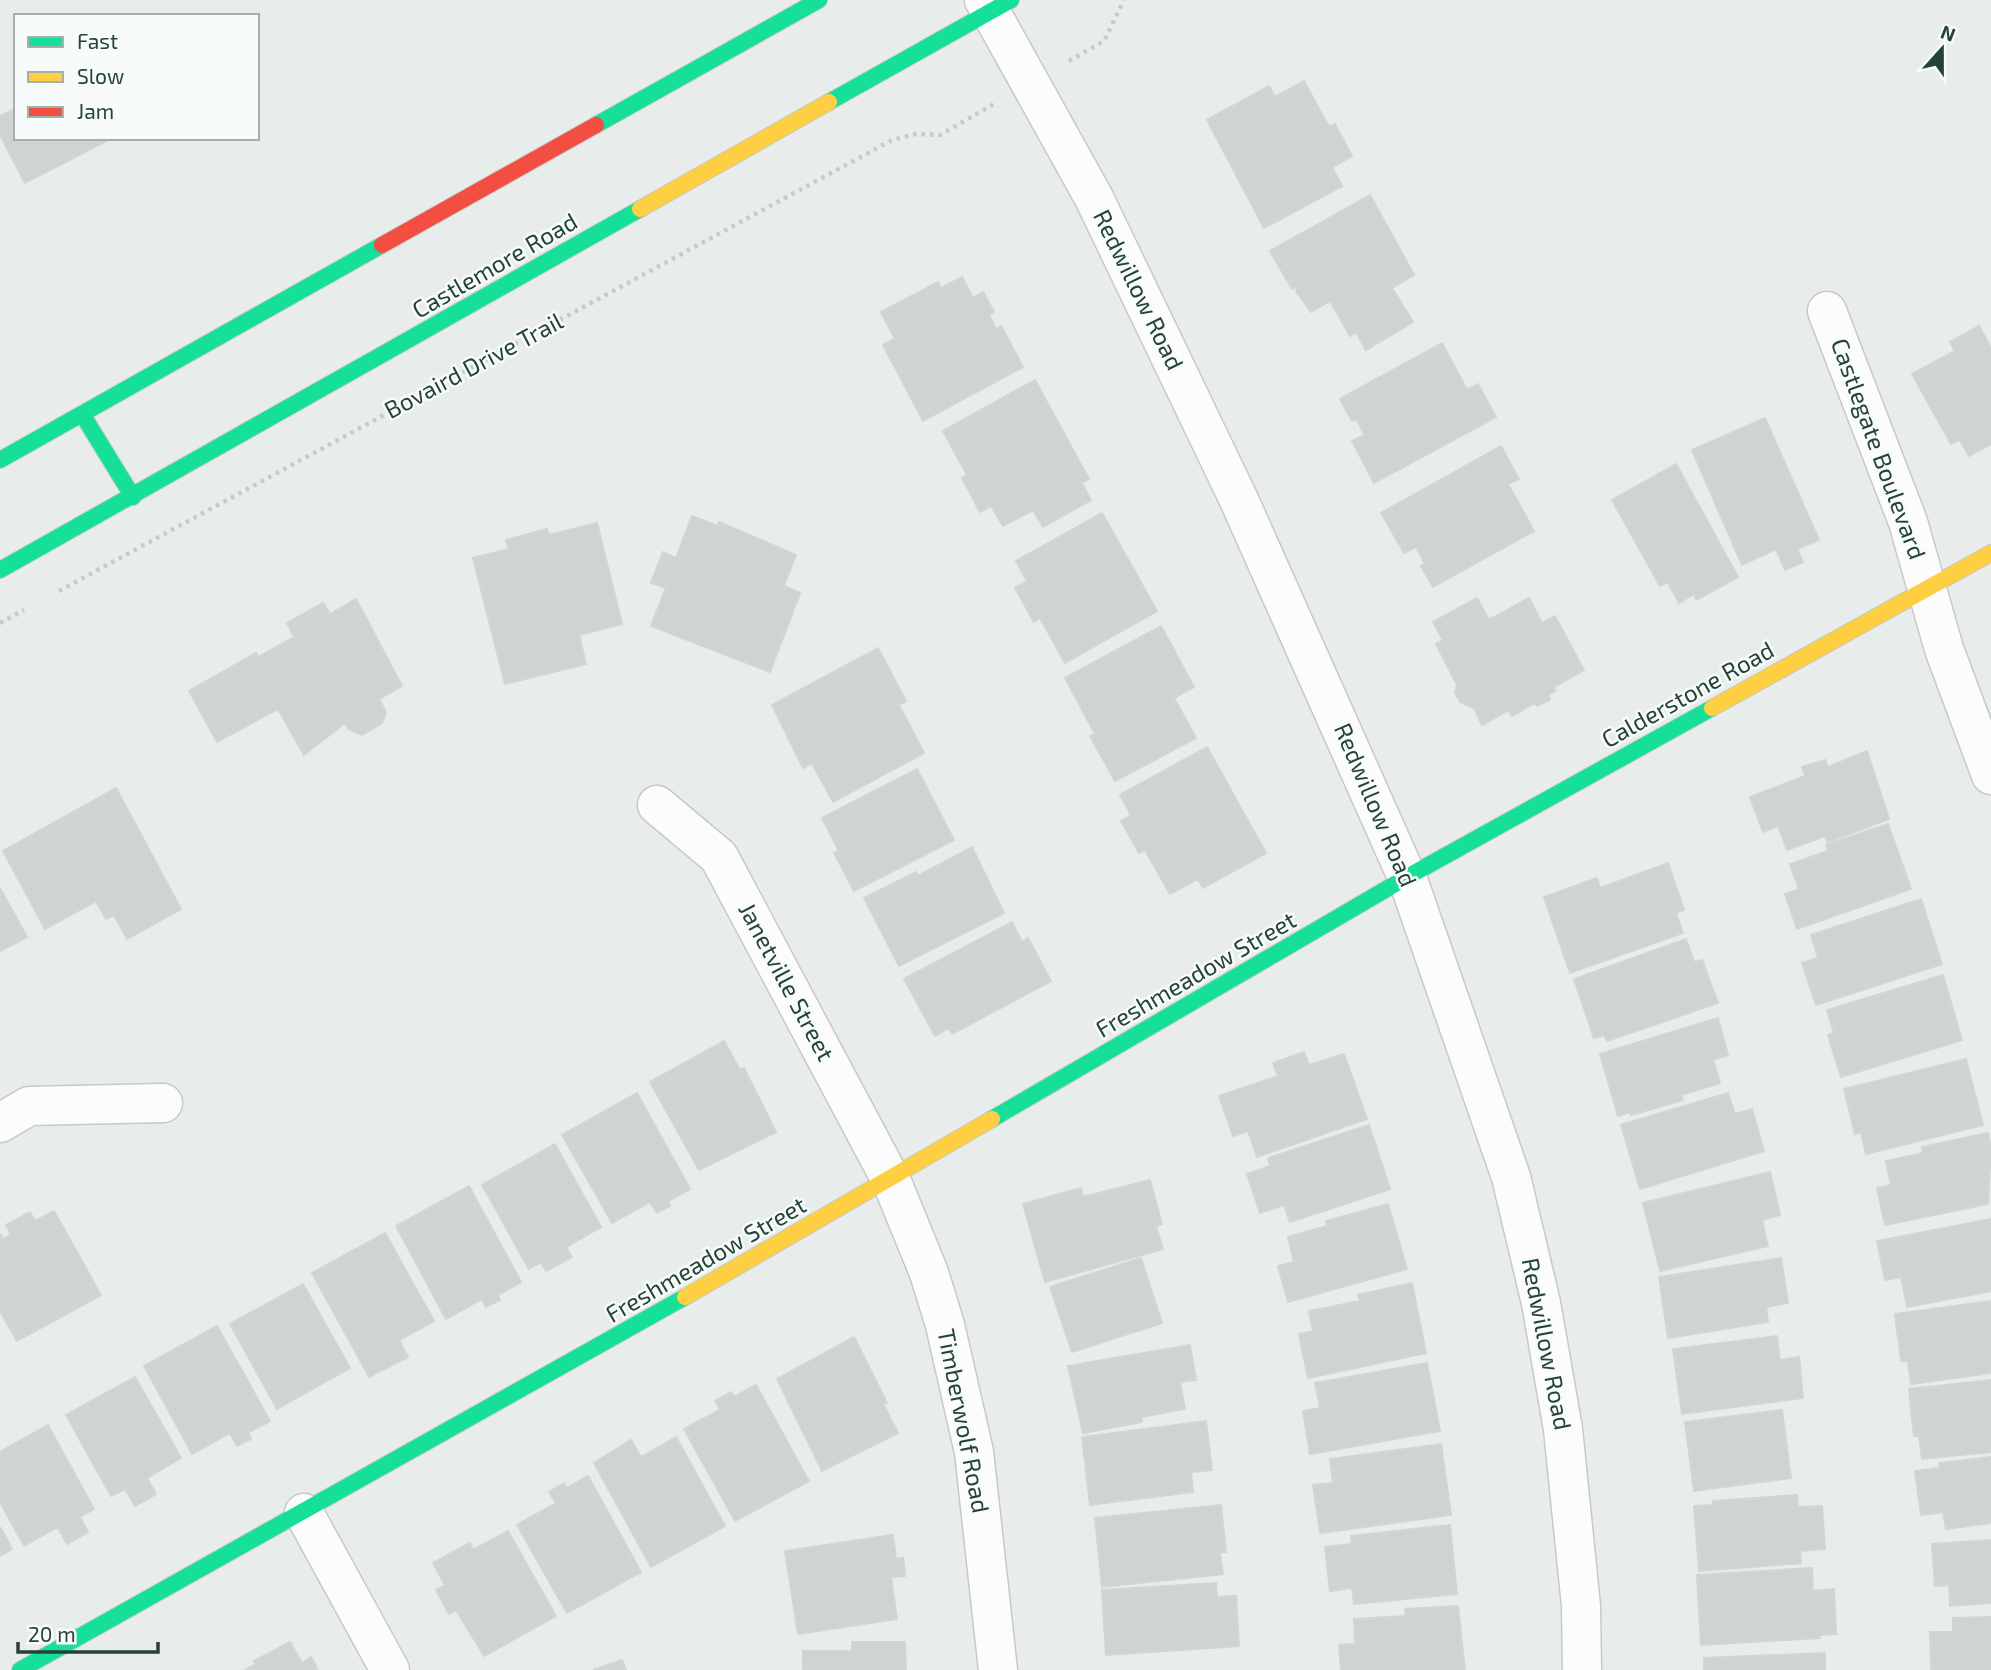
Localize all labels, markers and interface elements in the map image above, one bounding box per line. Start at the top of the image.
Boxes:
legend [14,14,259,140]
north arrow [1907,14,1977,84]
text: N [1938,19,1959,46]
text: Fast [77,28,118,53]
text: Slow [77,63,124,88]
text: Jam [77,98,114,123]
street label: Redwillow Road [1088,204,1191,374]
street label: Castlemore Road [407,206,582,324]
street label: Bovaird Drive Trail [379,305,567,424]
street label: Castlegate Boulevard [1826,334,1933,563]
street label: Calderstone Road [1596,634,1779,753]
street label: Redwillow Road [1329,718,1424,891]
street label: Janetville Street [733,897,841,1065]
street label: Freshmeadow Street [1090,904,1301,1043]
street label: Freshmeadow Street [600,1189,811,1328]
street label: Redwillow Road [1517,1255,1578,1432]
street label: Timberwolf Road [932,1326,997,1515]
scale bar [18,1610,158,1654]
text: 20 m [28,1621,76,1646]

